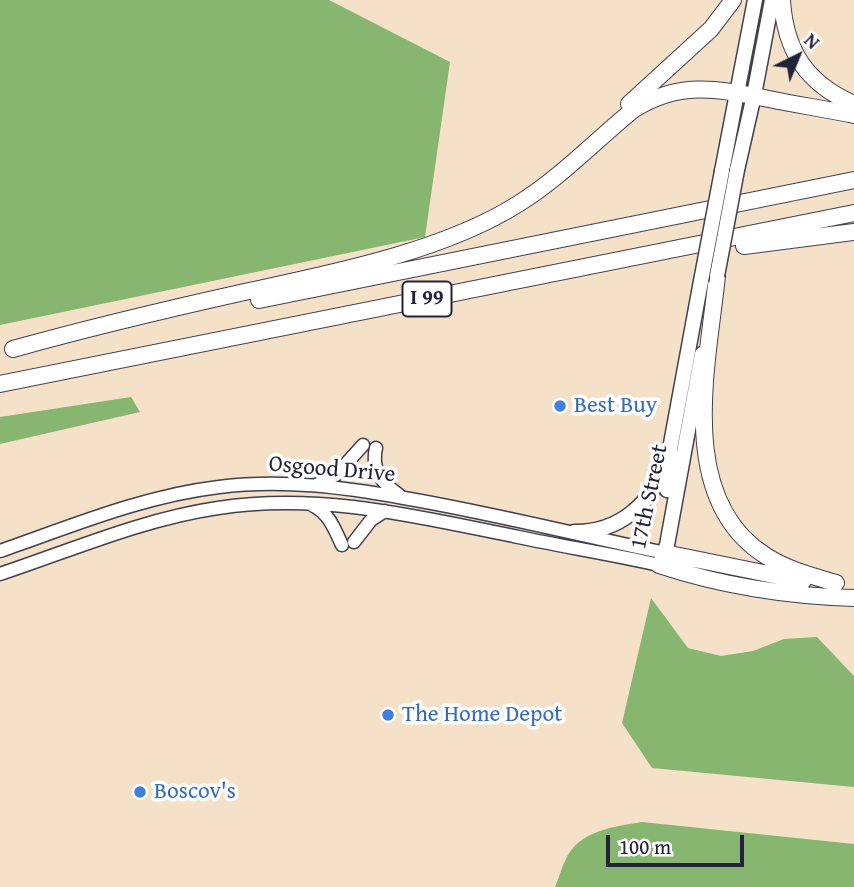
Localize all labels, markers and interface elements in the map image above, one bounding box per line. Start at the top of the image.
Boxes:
north arrow [763,21,833,91]
text: N [798,26,827,55]
road number: I 99 [402,282,452,316]
place label: Best Buy [574,392,657,420]
marker: Best Buy [552,398,568,414]
street label: 17th Street [625,442,675,552]
street label: Osgood Drive [268,451,396,489]
place label: The Home Depot [402,701,562,729]
marker: The Home Depot [380,707,396,723]
place label: Boscov's [154,778,236,806]
marker: Boscov's [132,784,148,800]
scale bar [609,820,747,864]
text: 100 m [619,831,671,862]

